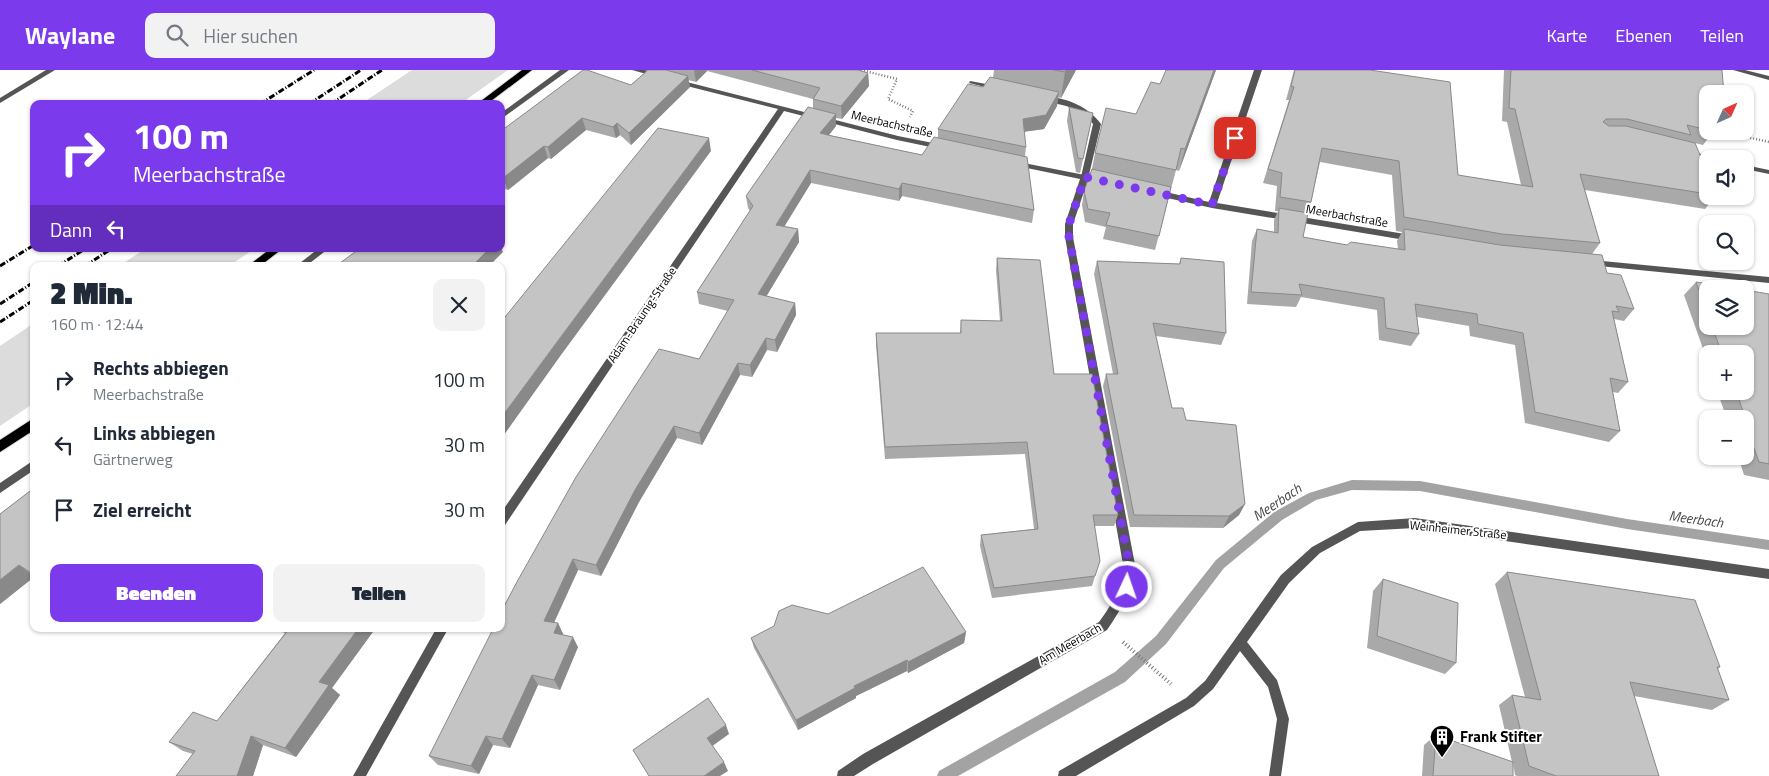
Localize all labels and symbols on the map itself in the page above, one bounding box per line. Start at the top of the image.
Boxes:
north arrow [1699,85,1754,140]
street label: Meerbachstraße [849,105,935,142]
pin [1214,117,1256,159]
street label: Meerbachstraße [1304,199,1390,232]
street label: Adam-Bräunig-Straße [602,263,681,367]
water label: Meerbach [1248,477,1306,526]
water label: Meerbach [1667,504,1726,533]
street label: Weinheimer Straße [1409,515,1507,544]
position arrow [1100,560,1152,612]
street label: Am Meerbach [1035,618,1105,669]
building icon: Frank Stifter [1429,724,1455,758]
place label: Frank Stifter [1460,725,1542,748]

